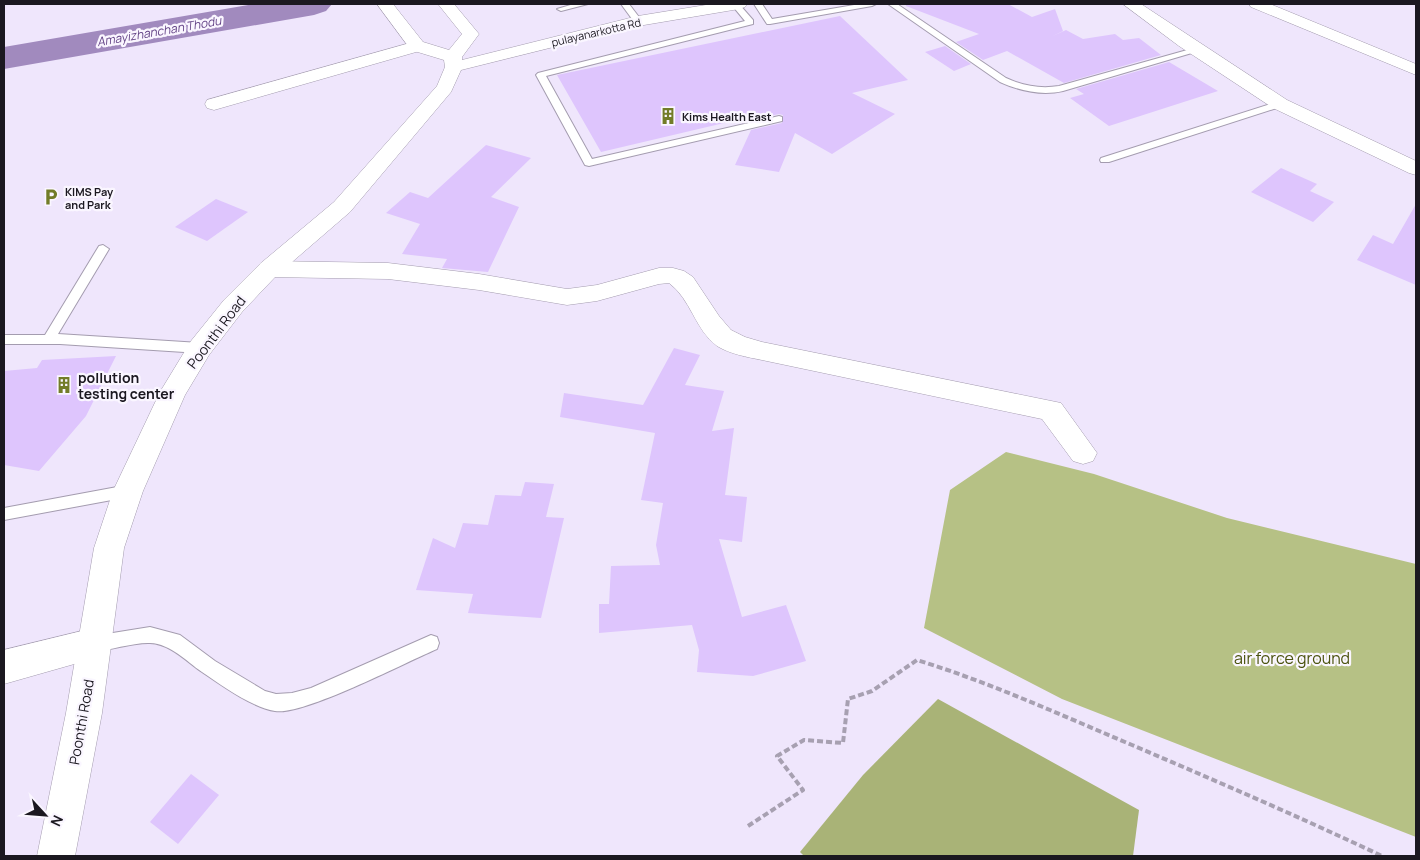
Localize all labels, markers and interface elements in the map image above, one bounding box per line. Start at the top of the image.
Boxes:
water label: Amayizhanchan Thodu [95,12,223,50]
street label: pulayanarkotta Rd [550,14,642,50]
building icon: Kims Health East [658,106,678,126]
place label: Kims Health East [682,109,772,124]
place label: KIMS Pay and Park [65,184,114,212]
parking icon: KIMS Pay and Park [41,187,61,207]
street label: Poonthi Road [182,292,250,372]
place label: pollution testing center [78,368,175,403]
building icon: pollution testing center [54,375,74,395]
park label: air force ground [1234,647,1350,669]
street label: Poonthi Road [64,678,98,766]
north arrow [20,790,70,840]
text: N [46,812,68,830]

